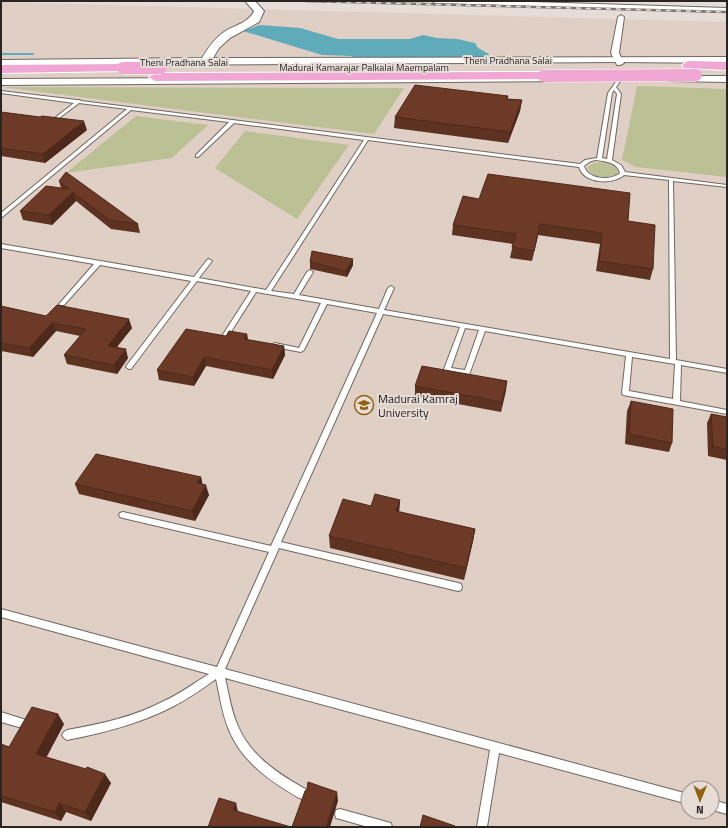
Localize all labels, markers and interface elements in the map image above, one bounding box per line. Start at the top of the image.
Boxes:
street label: Theni Pradhana Salai [464,53,552,68]
street label: Theni Pradhana Salai [140,55,228,70]
street label: Madurai Kamarajar Palkalai Maempalam [279,60,449,75]
place label: Madurai Kamraj University [378,389,458,422]
school or university icon: Madurai Kamraj University [353,394,375,416]
north arrow [680,780,720,820]
text: N [696,802,704,818]

